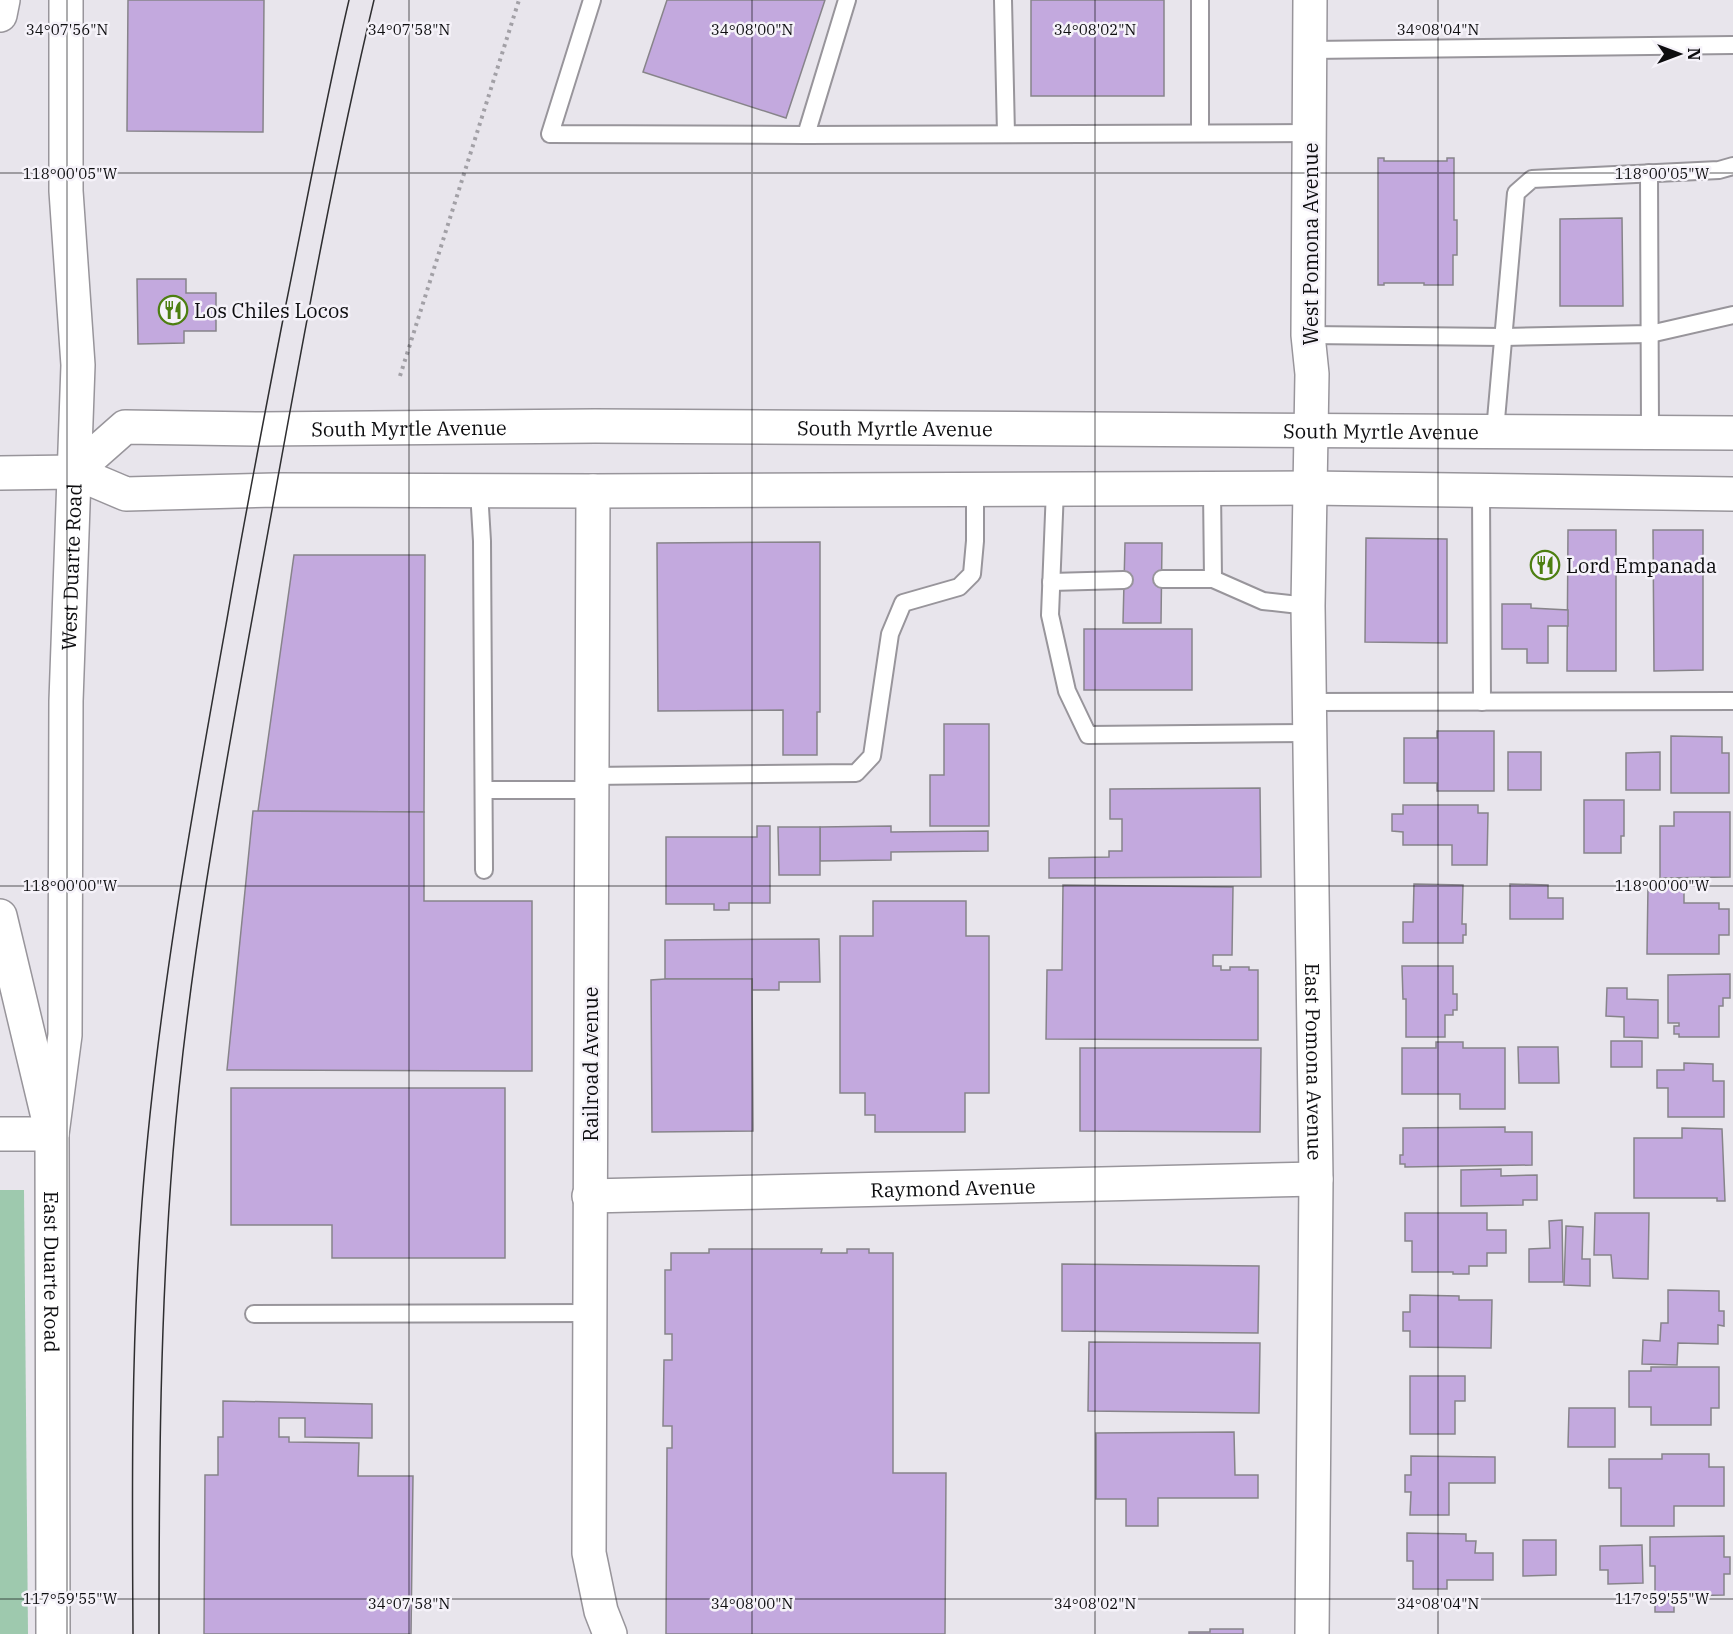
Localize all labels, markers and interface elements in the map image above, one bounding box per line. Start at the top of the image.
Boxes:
text: 34°07'56"N [26,20,108,39]
text: 34°07'58"N [368,20,450,39]
text: 34°08'00"N [711,20,793,39]
text: 34°08'02"N [1054,20,1136,39]
text: 34°08'04"N [1397,20,1479,39]
north arrow [1649,24,1709,84]
text: N [1684,48,1704,60]
street label: West Pomona Avenue [1297,143,1324,345]
text: 118°00'05"W [23,164,118,183]
text: 118°00'05"W [1615,164,1710,183]
restaurant icon: Los Chiles Locos [157,294,189,326]
place label: Los Chiles Locos [194,297,349,324]
street label: South Myrtle Avenue [311,413,507,442]
street label: South Myrtle Avenue [797,414,993,442]
street label: South Myrtle Avenue [1283,417,1479,445]
street label: West Duarte Road [54,483,87,651]
restaurant icon: Lord Empanada [1529,549,1561,581]
place label: Lord Empanada [1566,552,1717,579]
text: 118°00'00"W [23,876,118,895]
text: 118°00'00"W [1615,876,1710,895]
street label: East Pomona Avenue [1299,963,1329,1161]
street label: Railroad Avenue [577,986,604,1142]
street label: Raymond Avenue [870,1172,1036,1203]
street label: East Duarte Road [39,1191,66,1353]
text: 117°59'55"W [23,1589,118,1608]
text: 117°59'55"W [1615,1589,1710,1608]
text: 34°07'58"N [368,1594,450,1613]
text: 34°08'00"N [711,1594,793,1613]
text: 34°08'02"N [1054,1594,1136,1613]
text: 34°08'04"N [1397,1594,1479,1613]

